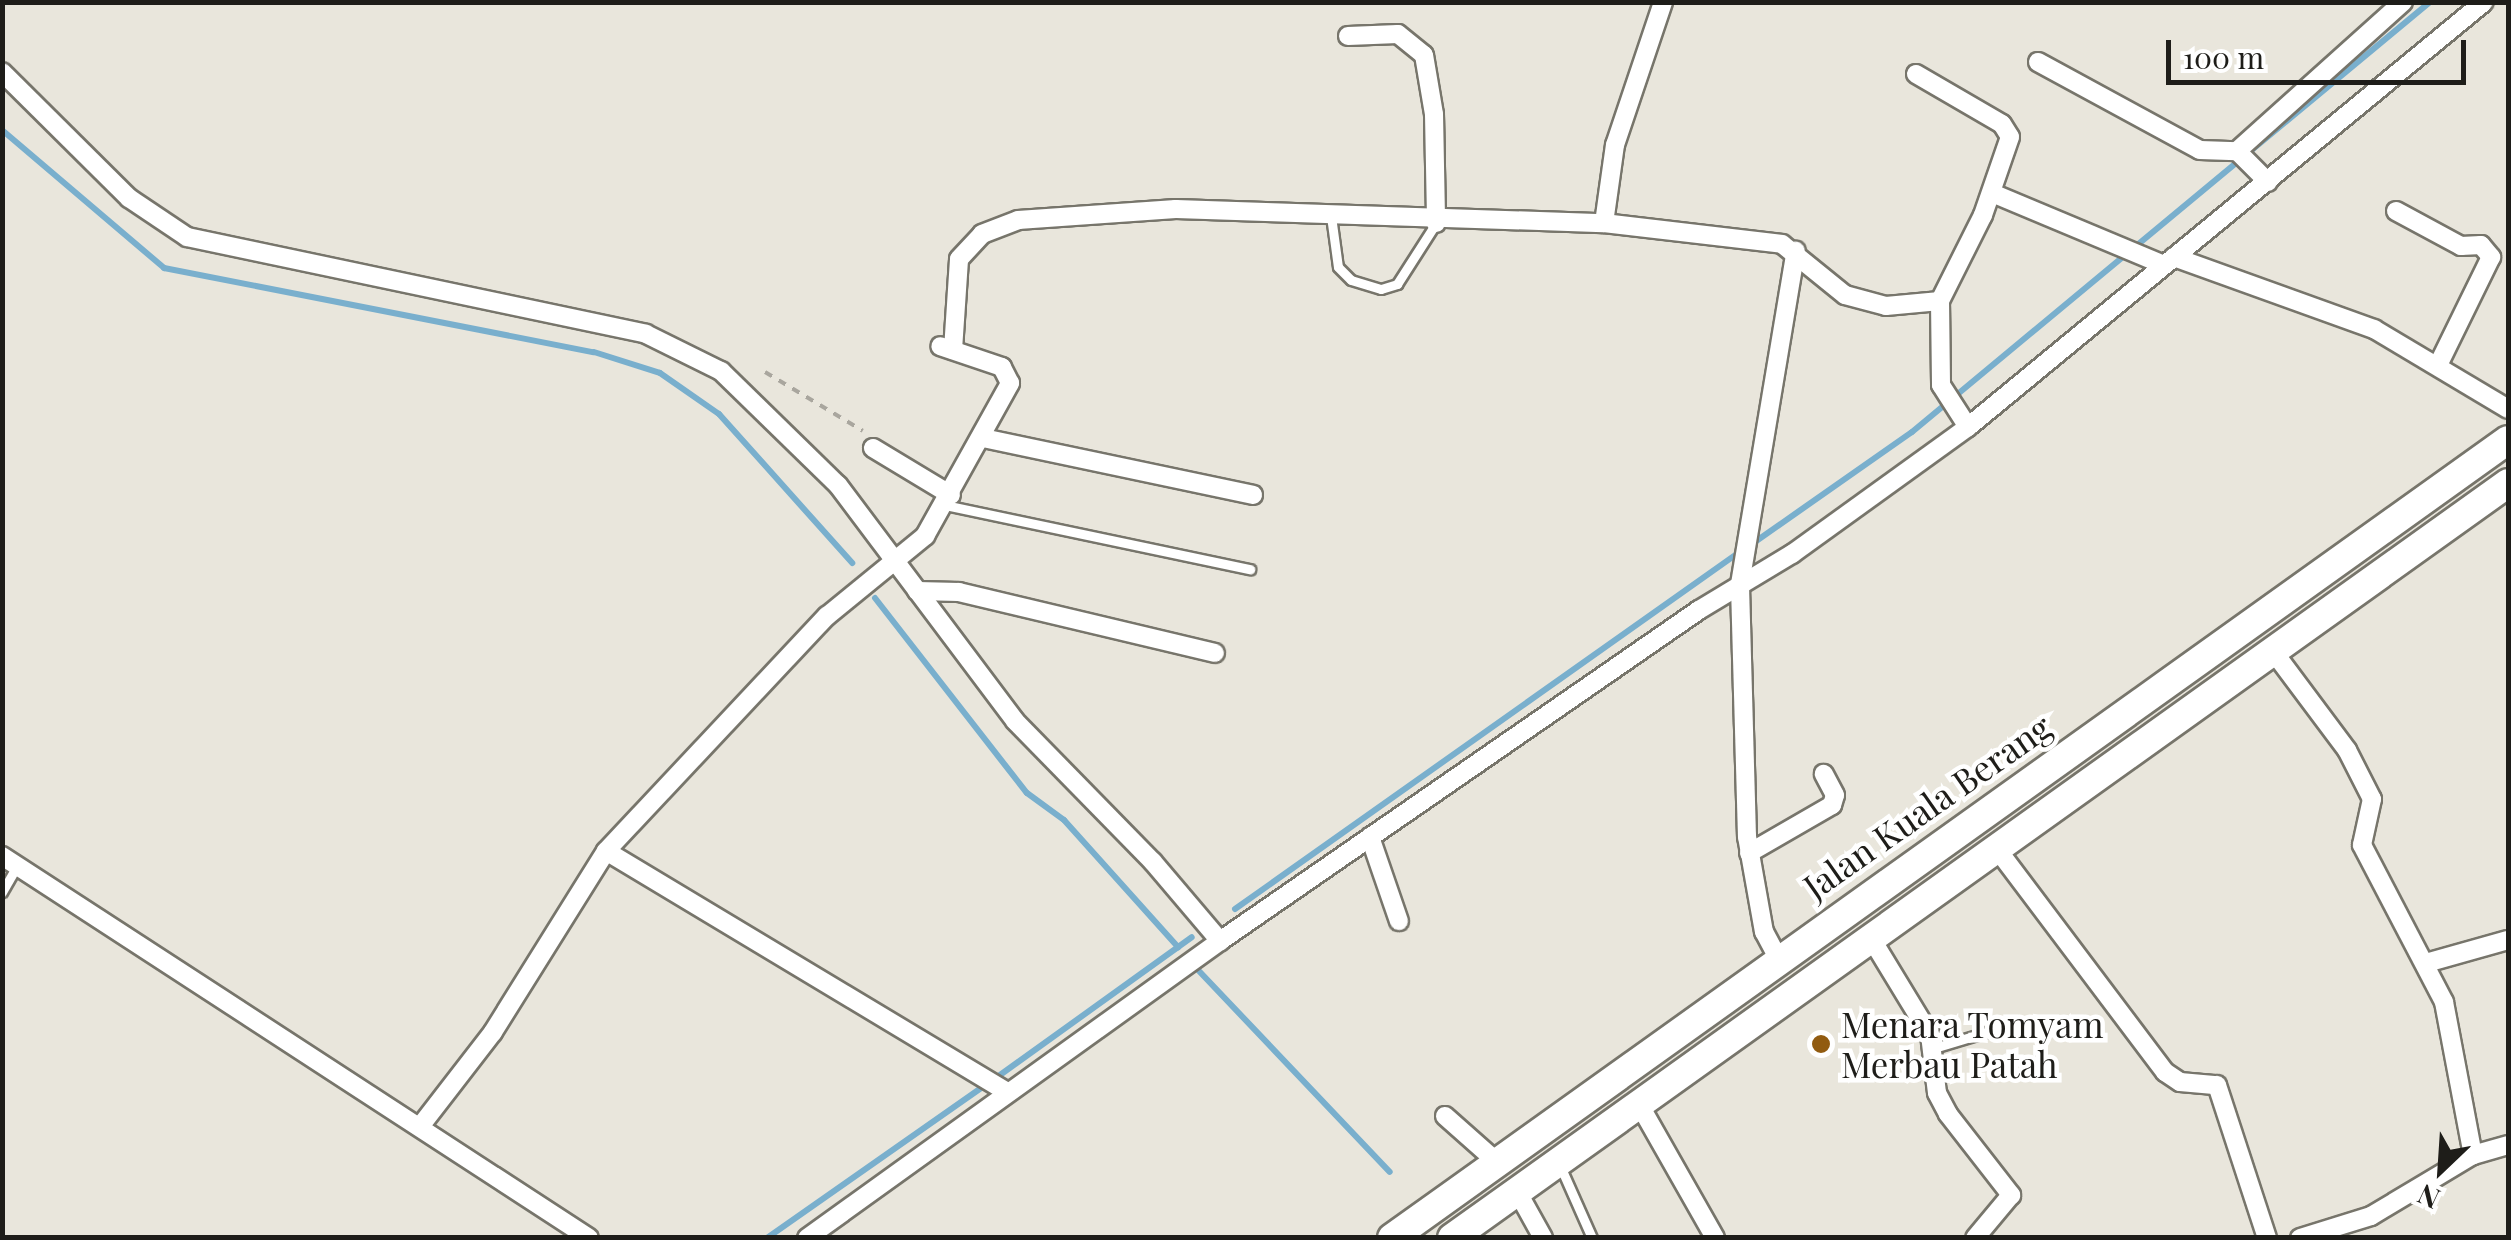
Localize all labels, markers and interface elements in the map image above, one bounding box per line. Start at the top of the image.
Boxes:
scale bar [2171,20,2471,82]
text: 100 m [2183,37,2264,77]
street label: Jalan Kuala Berang [1795,705,2059,907]
place label: Menara Tomyam Merbau Patah [1841,1003,2105,1085]
marker: Menara Tomyam Merbau Patah [1810,1033,1832,1055]
north arrow [2391,1120,2491,1220]
text: N [2411,1177,2445,1219]

